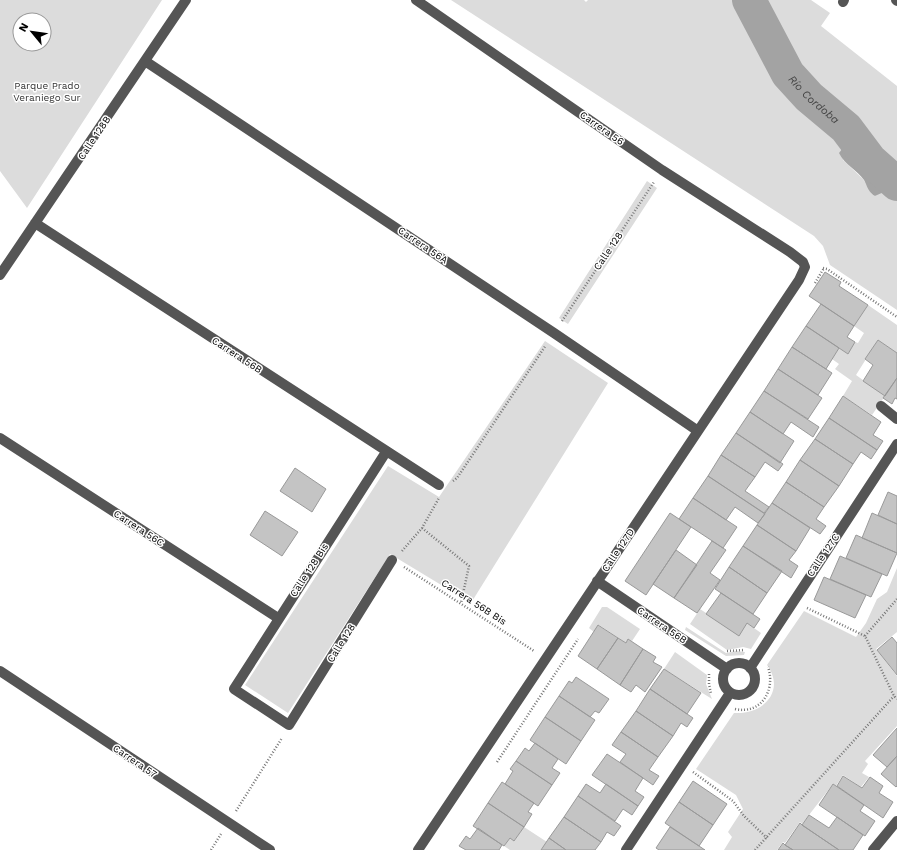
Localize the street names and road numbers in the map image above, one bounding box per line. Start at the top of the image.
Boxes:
street label: Carrera 56 [578,109,626,147]
street label: Calle 128B [75,114,113,162]
street label: Carrera 56A [396,224,450,266]
street label: Calle 128 [591,230,625,272]
street label: Carrera 56B [210,335,264,375]
street label: Carrera 56C [112,508,166,548]
street label: Calle 127D [599,526,637,574]
street label: Calle 127C [805,531,841,579]
street label: Calle 128 Bis [288,541,330,599]
street label: Carrera 56B Bis [439,577,509,627]
street label: Carrera 56B [635,604,689,646]
street label: Calle 128 [325,622,357,664]
street label: Carrera 57 [111,742,159,780]

